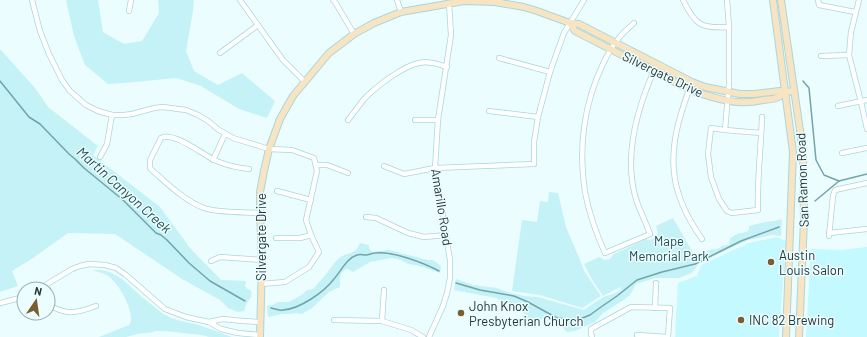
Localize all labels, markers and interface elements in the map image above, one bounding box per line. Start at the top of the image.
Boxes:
street label: Silvergate Drive [620,48,706,100]
street label: San Ramon Road [792,132,812,228]
water label: Martin Canyon Creek [74,143,175,237]
street label: Amarillo Road [428,167,456,247]
street label: Silvergate Drive [253,193,269,281]
park label: Mape Memorial Park [629,233,709,264]
place label: Austin Louis Salon [779,247,844,278]
marker: Austin Louis Salon [766,257,776,267]
north arrow [16,281,56,321]
text: N [33,284,43,298]
place label: John Knox Presbyterian Church [469,298,583,329]
marker: John Knox Presbyterian Church [456,308,466,318]
place label: INC 82 Brewing [749,312,834,328]
marker: INC 82 Brewing [736,315,746,325]

